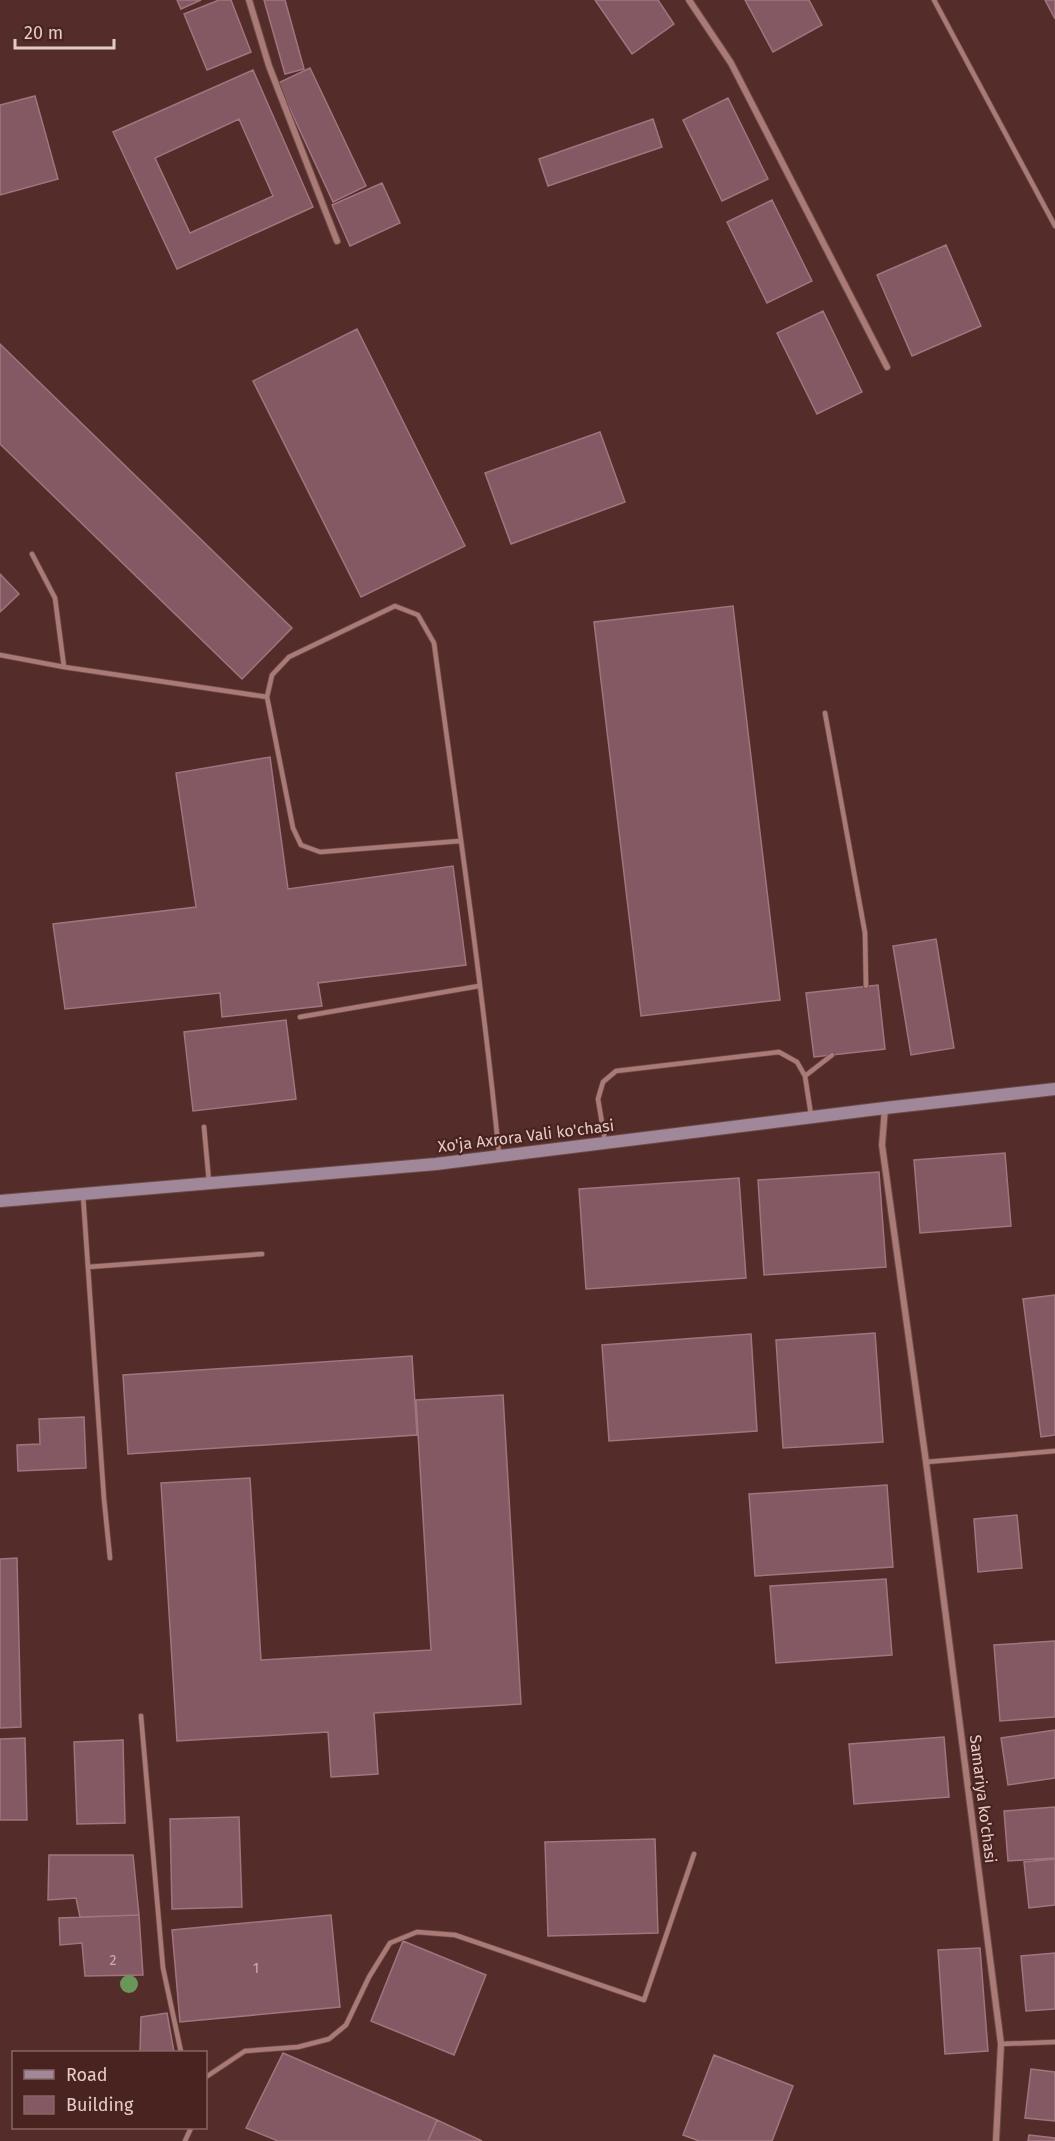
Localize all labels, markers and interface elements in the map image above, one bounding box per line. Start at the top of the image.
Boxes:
scale bar [15,12,114,50]
text: 20 m [24,22,63,44]
street label: Xo'ja Axrora Vali ko'chasi [437,1116,615,1156]
street label: Samariya ko'chasi [966,1734,1000,1864]
house number: 2 [110,1952,117,1969]
house number: 1 [253,1960,259,1977]
legend [12,2051,207,2129]
text: Road [66,2064,108,2086]
text: Building [66,2094,134,2116]

